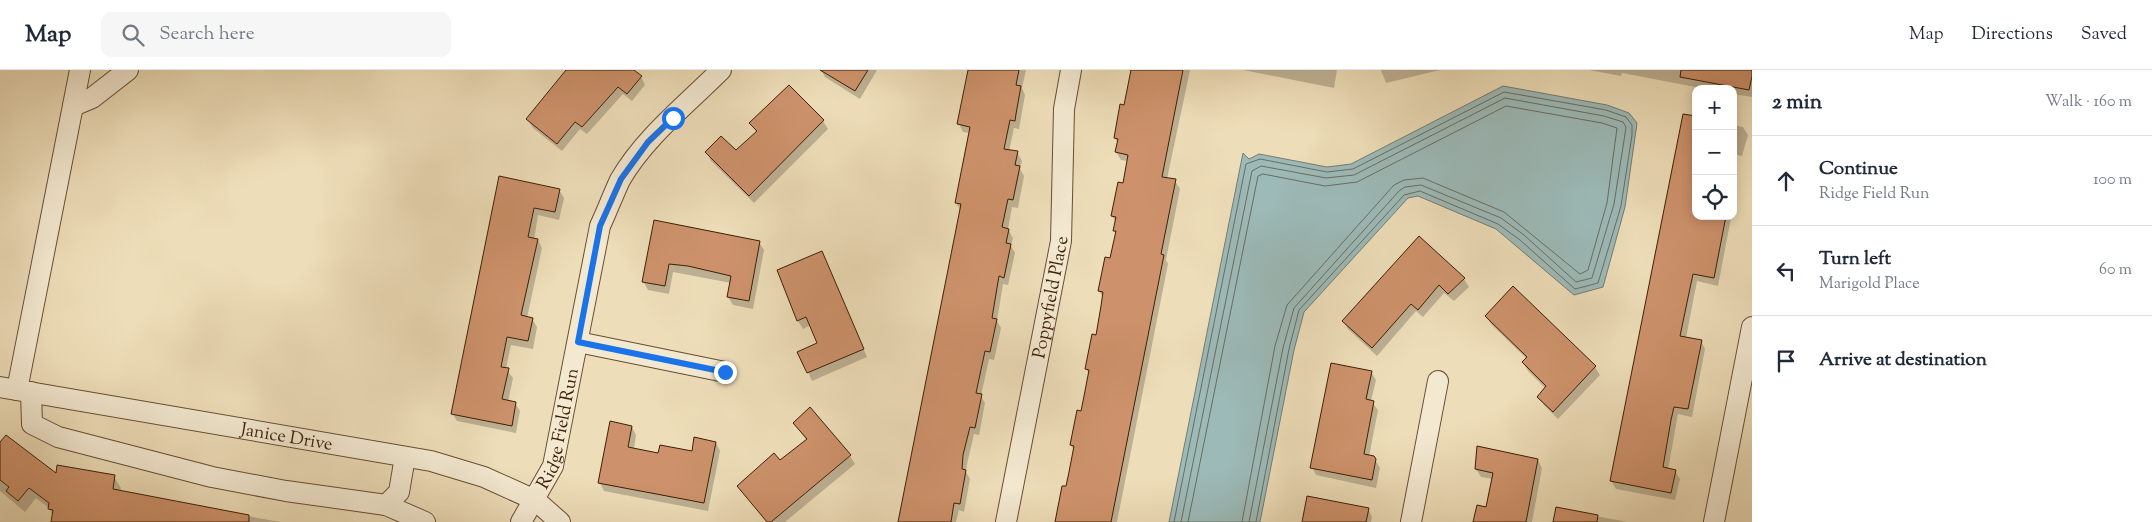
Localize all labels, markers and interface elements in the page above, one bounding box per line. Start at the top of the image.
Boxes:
search box [101,12,451,57]
text: Map [25,18,71,52]
icon: search [119,21,147,49]
text: Search here [159,21,255,48]
text: Map [1909,22,1944,48]
text: Directions [1972,22,2053,48]
text: Saved [2081,22,2127,48]
map controls [1692,85,1737,220]
button: + [1692,85,1737,130]
text: 2 min [1772,88,1822,118]
text: Walk · 160 m [2045,91,2132,114]
route start [662,107,685,130]
button: − [1692,130,1737,175]
text: Continue [1819,156,1898,183]
icon: ahead [1772,167,1800,195]
text: 100 m [2093,169,2132,192]
button: locate [1692,175,1737,220]
text: Ridge Field Run [1819,183,1929,206]
street label: Poppyfield Place [1027,236,1076,361]
text: Turn left [1819,246,1891,273]
icon: left [1772,257,1800,285]
text: 60 m [2099,259,2132,282]
text: Marigold Place [1819,273,1920,296]
icon: arrive [1772,347,1800,375]
text: Arrive at destination [1819,347,1987,374]
route end [714,361,737,384]
street label: Ridge Field Run [531,366,587,495]
street label: Janice Drive [237,417,334,459]

